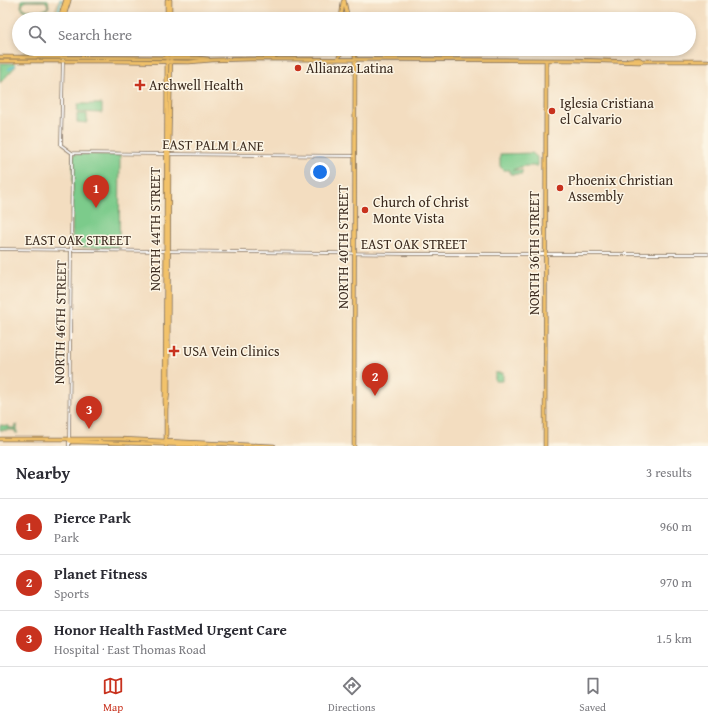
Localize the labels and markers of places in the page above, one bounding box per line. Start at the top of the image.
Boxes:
place label: Allianza Latina [306,58,394,78]
marker: Allianza Latina [293,63,303,73]
place label: Archwell Health [149,75,243,95]
marker: Archwell Health [134,79,146,91]
place label: Iglesia Cristiana el Calvario [560,93,654,129]
marker: Iglesia Cristiana el Calvario [547,106,557,116]
place label: Phoenix Christian Assembly [568,170,673,206]
pin: 1 [83,175,109,208]
marker: Phoenix Christian Assembly [555,183,565,193]
place label: Church of Christ Monte Vista [373,192,469,228]
marker: Church of Christ Monte Vista [360,205,370,215]
place label: USA Vein Clinics [183,341,279,361]
marker: USA Vein Clinics [168,345,180,357]
pin: 2 [362,363,388,396]
pin: 3 [76,396,102,429]

